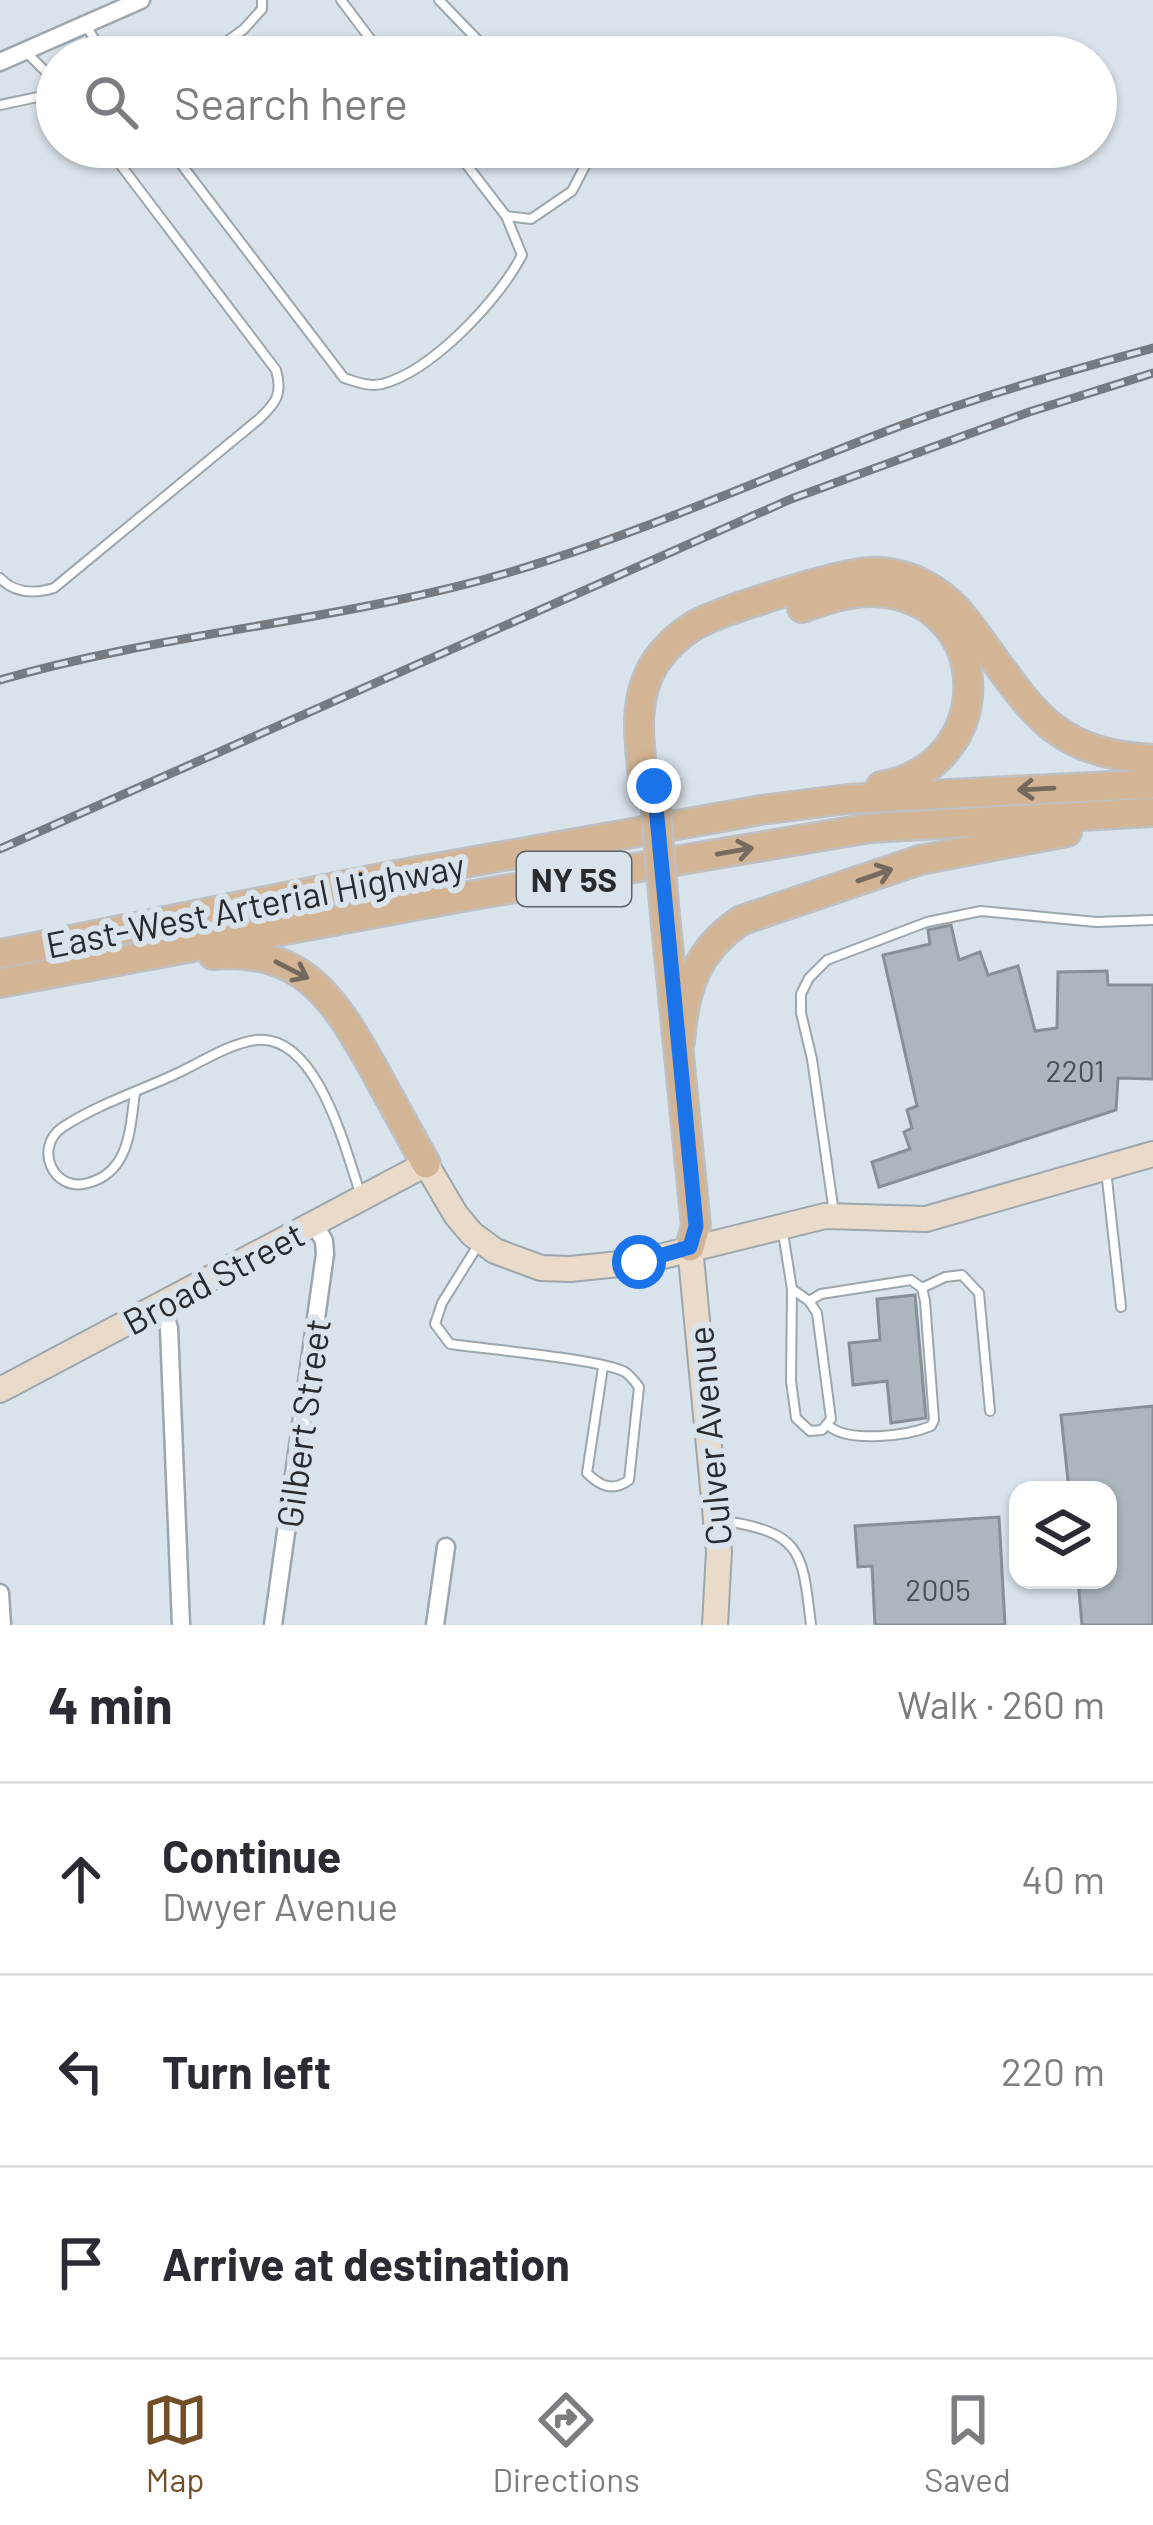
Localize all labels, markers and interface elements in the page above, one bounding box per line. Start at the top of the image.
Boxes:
search box [36,36,1117,168]
icon: search [78,69,144,135]
text: Search here [174,75,408,129]
route end [627,759,681,813]
one-way arrow [1017,778,1056,801]
one-way arrow [715,839,754,862]
street label: East-West Arterial Highway [42,842,468,966]
road number: NY 5S [517,852,631,906]
one-way arrow [856,863,893,884]
one-way arrow [274,960,310,983]
house number: 2201 [1046,1052,1104,1088]
street label: Broad Street [115,1211,311,1343]
route start [612,1235,666,1289]
street label: Gilbert Street [266,1316,338,1530]
street label: Culver Avenue [677,1325,739,1547]
map controls [1009,1481,1117,1589]
button: layers [1009,1481,1117,1589]
house number: 2005 [905,1571,971,1607]
text: 4 min [48,1673,173,1734]
text: Walk · 260 m [897,1680,1105,1727]
text: Continue [162,1828,341,1882]
icon: ahead [48,1846,114,1912]
text: 40 m [1021,1855,1105,1902]
text: Dwyer Avenue [162,1882,398,1929]
icon: left [48,2038,114,2104]
text: Turn left [162,2044,331,2098]
text: 220 m [1001,2047,1105,2094]
icon: arrive [48,2230,114,2296]
text: Arrive at destination [162,2236,570,2290]
tab: Map [142,2387,208,2499]
tab: Directions [492,2387,640,2499]
tab: Saved [924,2387,1011,2499]

